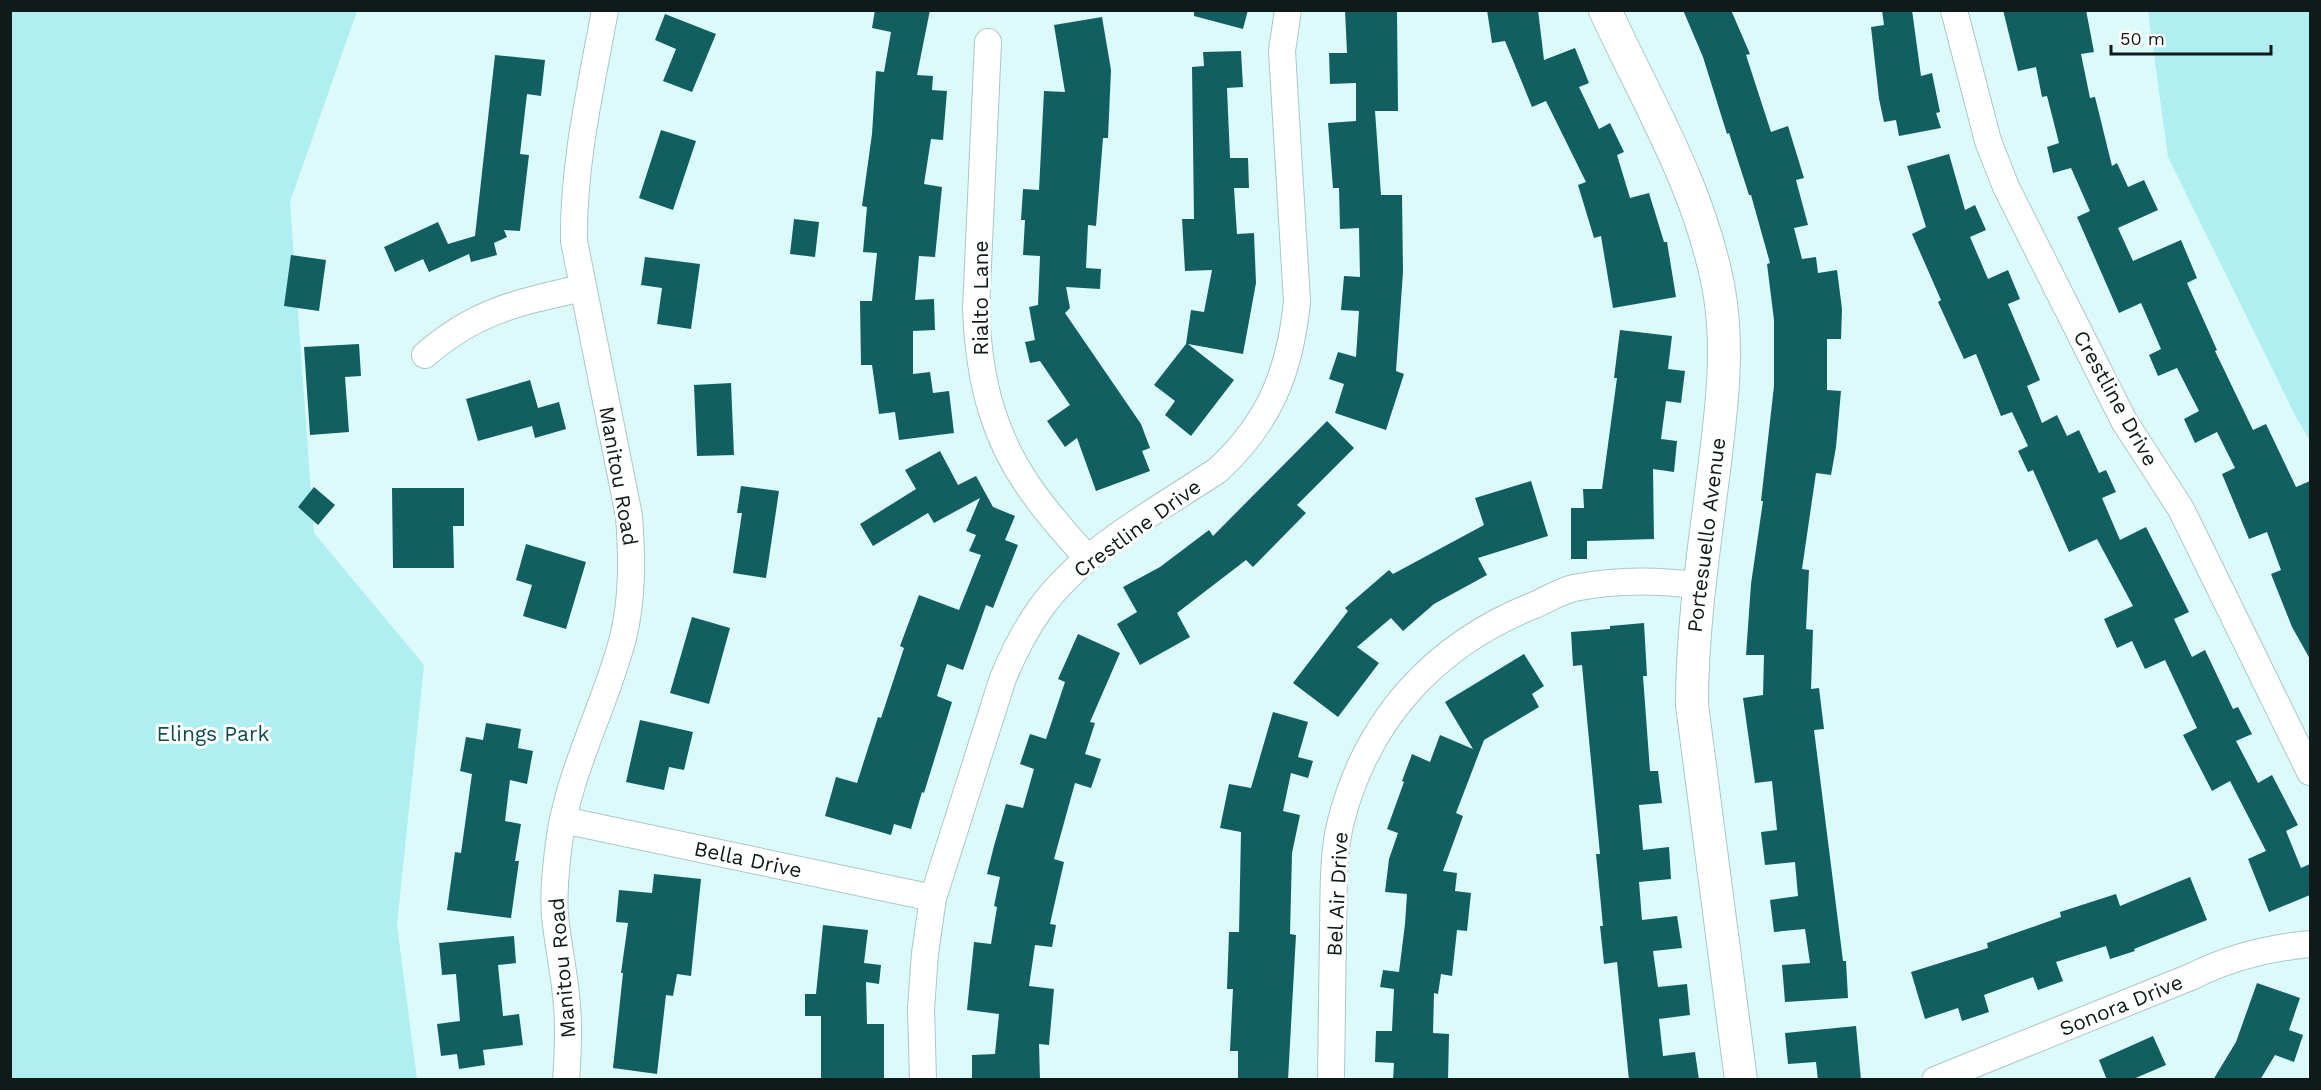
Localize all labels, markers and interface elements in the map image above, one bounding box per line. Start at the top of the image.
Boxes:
scale bar [2111,18,2272,56]
text: 50 m [2120,28,2165,49]
street label: Rialto Lane [968,240,993,356]
street label: Crestline Drive [2068,326,2164,470]
street label: Manitou Road [594,404,644,548]
street label: Portesuello Avenue [1682,436,1730,634]
street label: Crestline Drive [1069,473,1205,583]
park label: Elings Park [157,721,270,746]
street label: Bel Air Drive [1321,831,1353,957]
street label: Bella Drive [692,835,804,883]
street label: Manitou Road [543,897,581,1039]
street label: Sonora Drive [2056,969,2186,1041]

